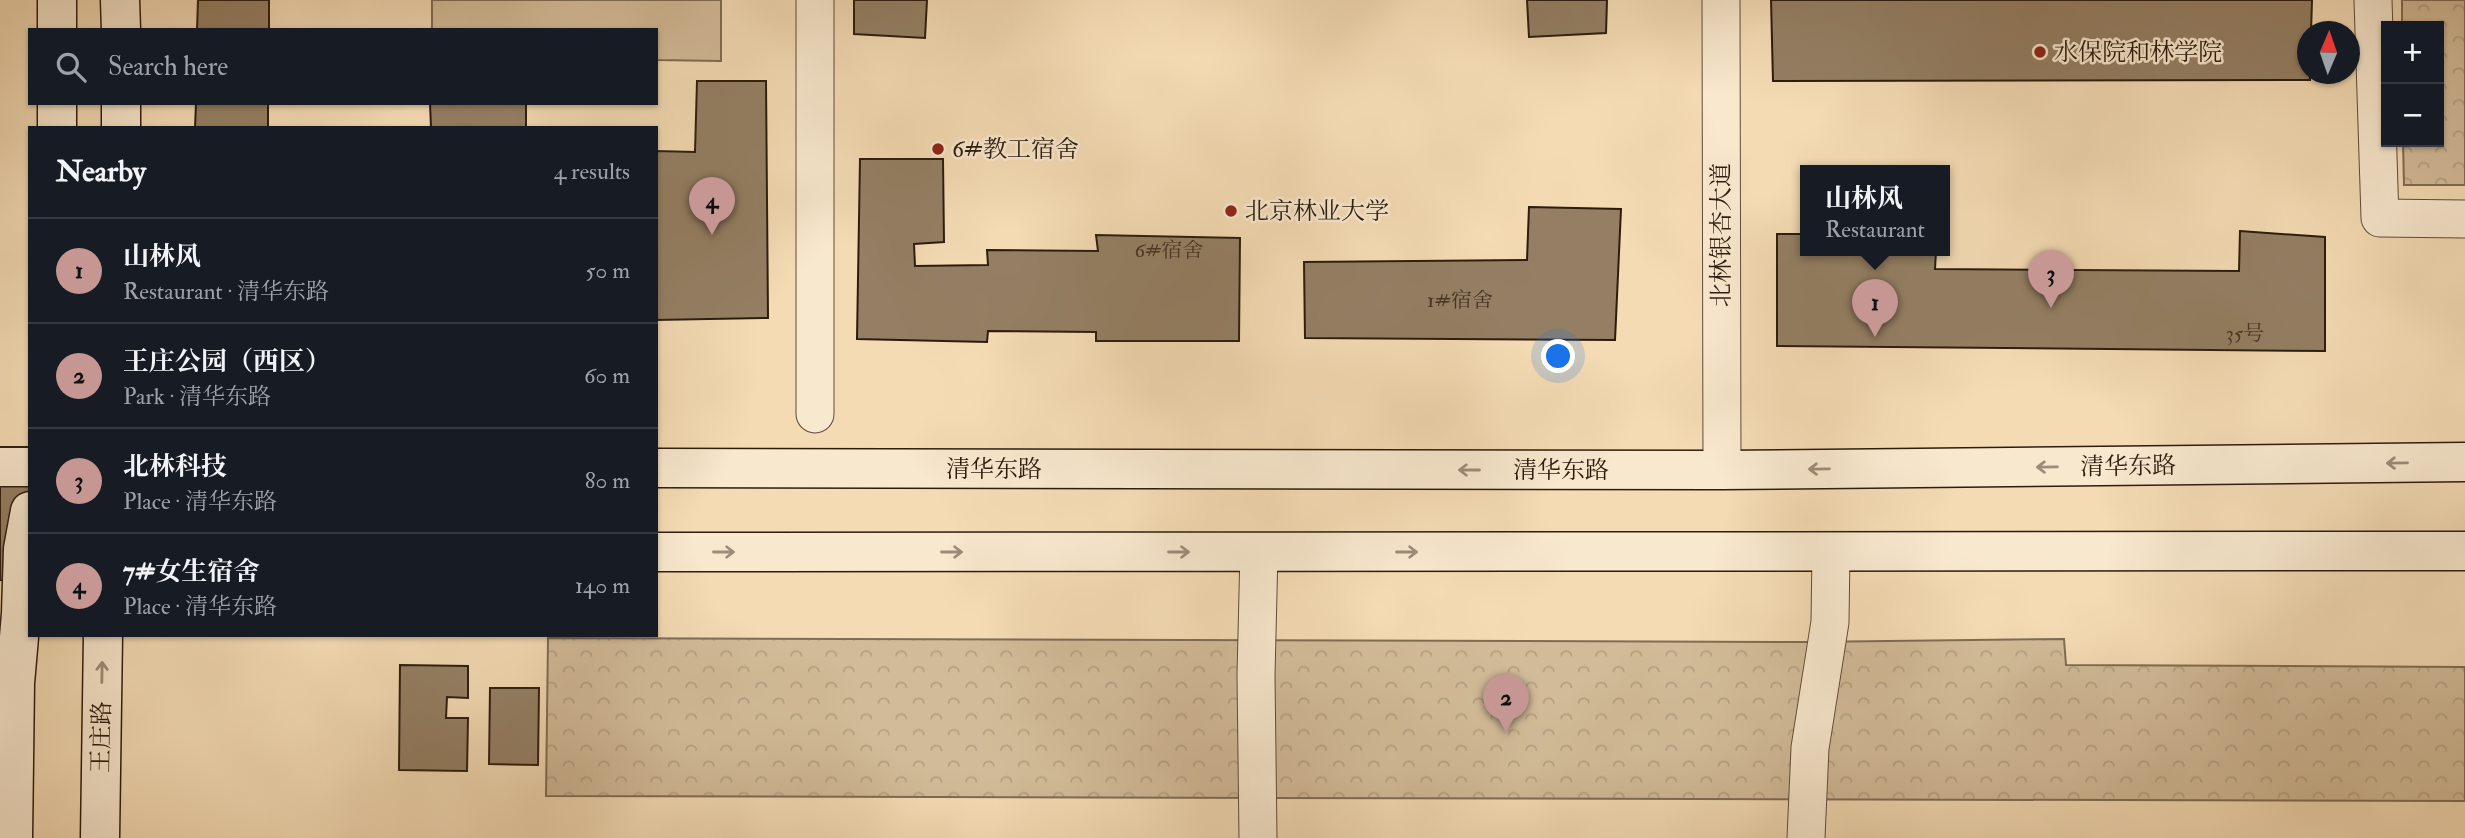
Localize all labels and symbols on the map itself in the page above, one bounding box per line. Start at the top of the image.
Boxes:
north arrow [2297,21,2360,84]
place label: 水保院和林学院 [2054,37,2222,68]
marker: 水保院和林学院 [2032,44,2048,60]
place label: 6#教工宿舍 [952,134,1079,165]
marker: 6#教工宿舍 [930,141,946,157]
street label: 北林银杏大道 [1706,163,1737,307]
pin: 4 [689,177,735,235]
place label: 北京林业大学 [1245,196,1389,227]
marker: 北京林业大学 [1223,203,1239,219]
house number: 6#宿舍 [1134,237,1204,264]
pin: 3 [2028,250,2074,308]
pin: 1 [1852,279,1898,337]
house number: 1#宿舍 [1427,287,1493,314]
house number: 35号 [2226,320,2264,347]
your location [1541,339,1575,373]
street label: 清华东路 [2080,450,2176,483]
street label: 清华东路 [946,454,1042,485]
street label: 清华东路 [1513,455,1609,486]
one-way arrow [2386,456,2409,470]
one-way arrow [2036,460,2059,474]
one-way arrow [1808,462,1831,476]
one-way arrow [1458,463,1481,477]
one-way arrow [713,545,736,559]
one-way arrow [940,545,963,559]
one-way arrow [1168,545,1191,559]
one-way arrow [1395,545,1418,559]
one-way arrow [95,661,109,684]
pin: 2 [1483,674,1529,732]
street label: 王庄路 [85,701,118,773]

